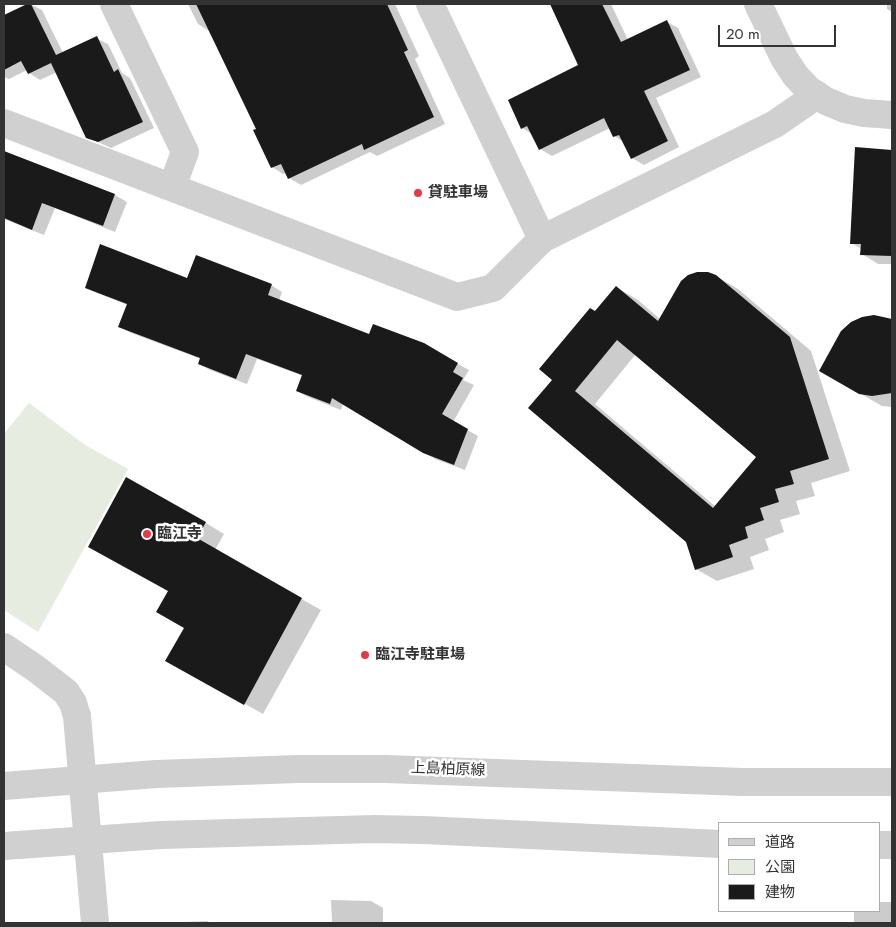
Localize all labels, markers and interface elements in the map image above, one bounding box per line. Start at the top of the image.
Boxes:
scale bar [721,15,838,47]
text: 20 m [726,23,760,45]
place label: 貸駐車場 [428,184,488,202]
marker: 貸駐車場 [412,187,424,199]
place label: 臨江寺 [157,525,202,543]
marker: 臨江寺 [141,528,153,540]
place label: 臨江寺駐車場 [375,646,465,664]
marker: 臨江寺駐車場 [359,649,371,661]
street label: 上島柏原線 [410,760,486,780]
legend [718,822,881,912]
text: 道路 [765,831,795,853]
text: 公園 [765,856,795,878]
text: 建物 [765,881,795,903]

